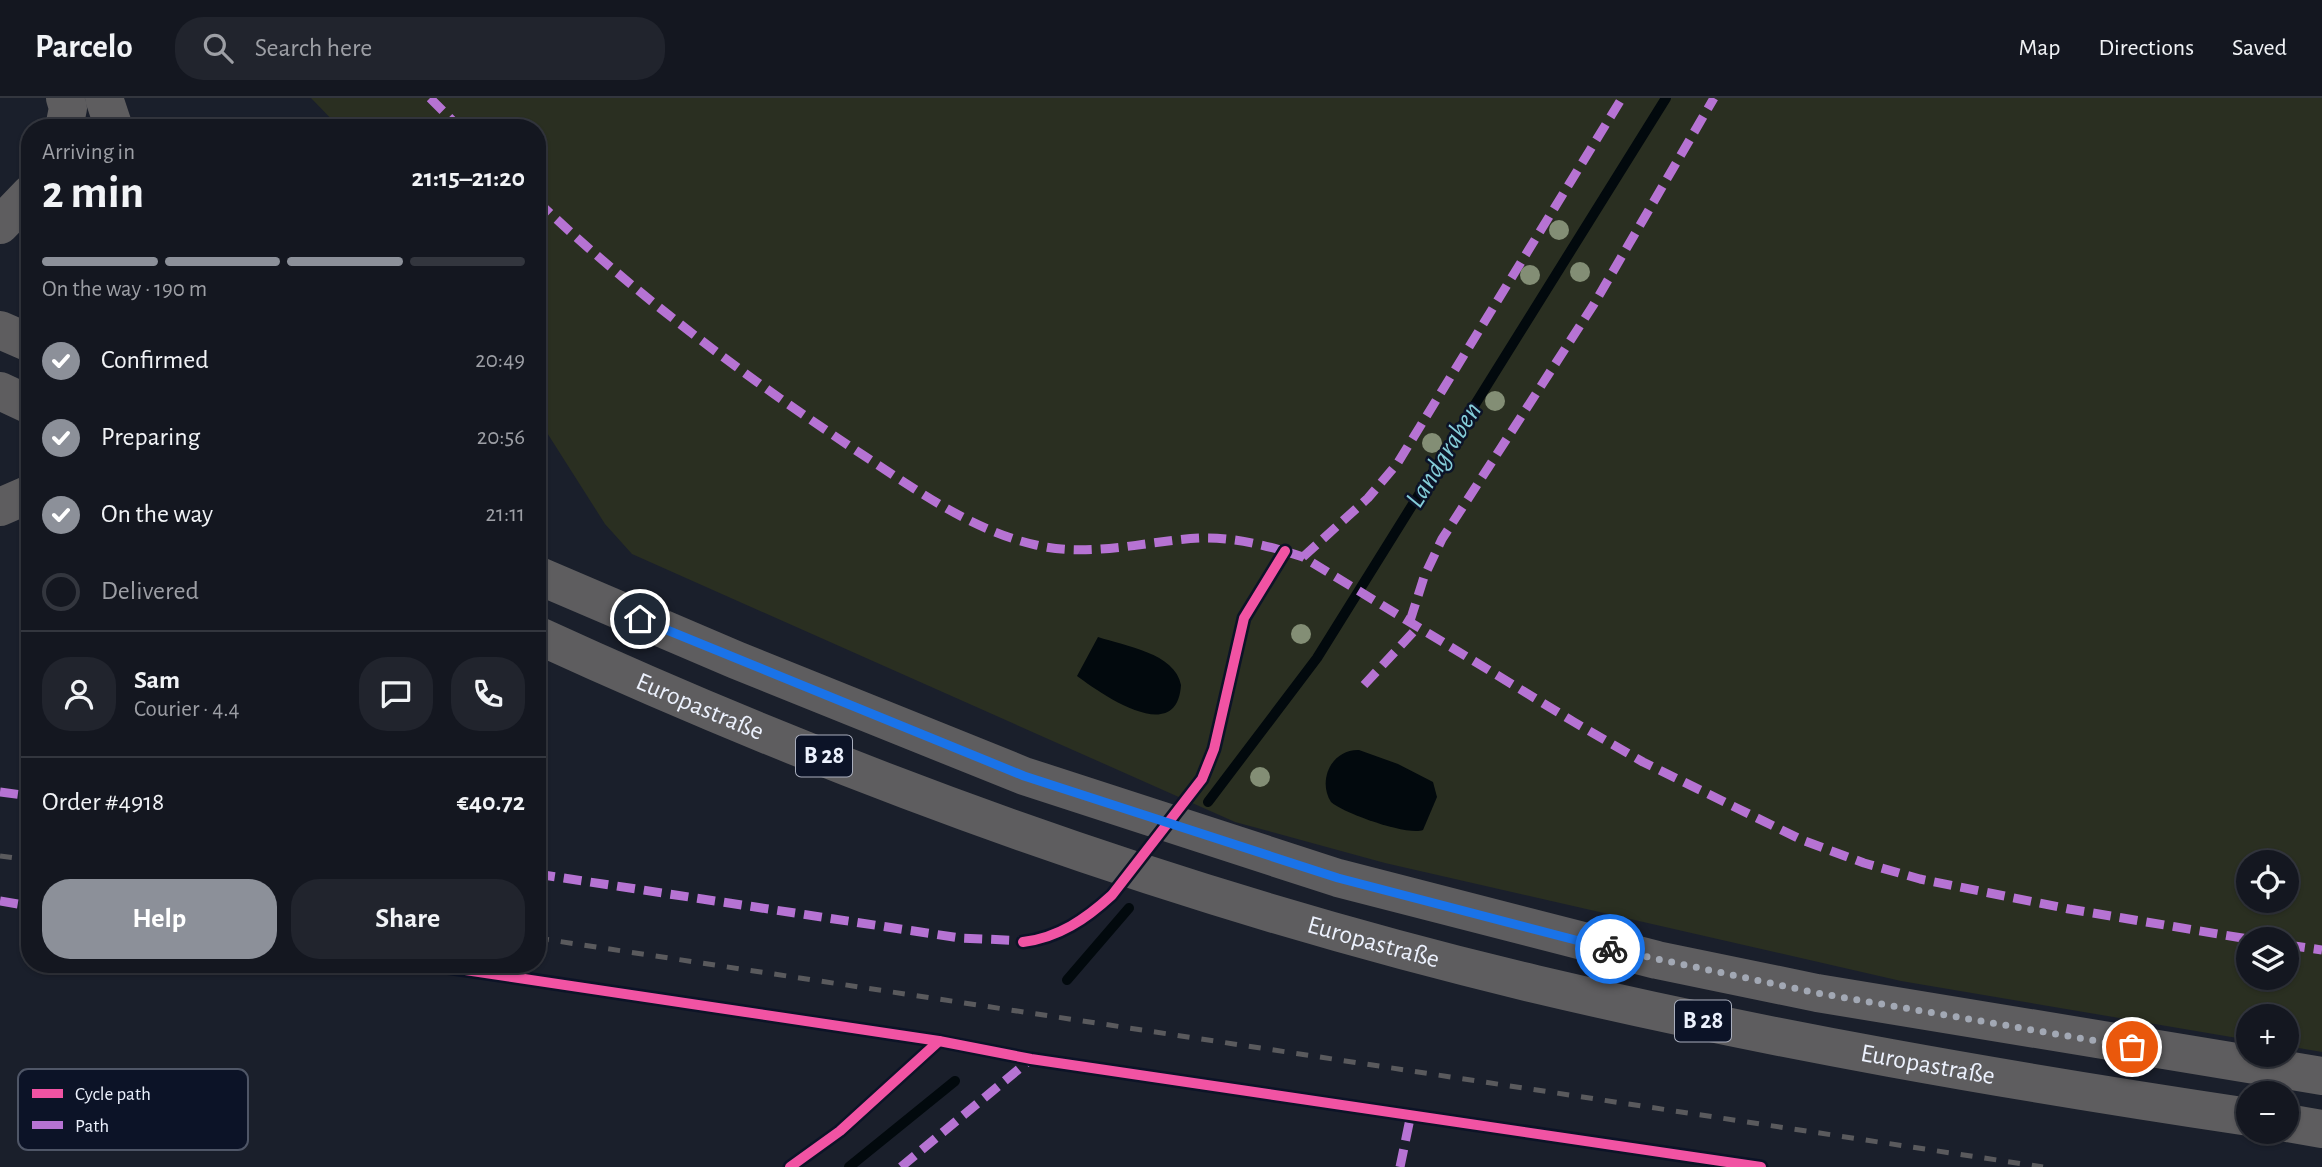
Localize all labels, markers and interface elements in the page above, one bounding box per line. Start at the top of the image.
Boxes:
search box [175,17,665,80]
icon: search [199,29,237,67]
text: Parcelo [35,31,133,64]
text: Search here [255,35,372,61]
text: Map [2018,36,2060,60]
text: Directions [2098,36,2194,60]
text: Saved [2232,36,2287,60]
text: Arriving in [42,141,135,164]
text: 21:15–21:20 [412,165,525,191]
text: 2 min [42,170,144,216]
text: On the way · 190 m [42,278,207,301]
icon: check [42,342,80,380]
text: Confirmed [101,347,209,373]
text: 20:49 [475,349,525,372]
water label: Landgraben [1401,397,1487,513]
icon: check [42,419,80,457]
text: Preparing [101,424,200,450]
text: 20:56 [477,426,525,449]
icon: check [42,496,80,534]
text: On the way [101,501,213,527]
text: 21:11 [486,503,525,526]
text: Delivered [101,578,199,604]
pin [610,589,670,649]
icon: home [621,600,659,638]
button: person [42,657,116,731]
button: chat [359,657,433,731]
button: phone [451,657,525,731]
text: Sam [134,667,180,693]
street label: Europastraße [632,668,768,745]
text: Courier · 4.4 [134,698,240,721]
road number: B 28 [796,736,852,776]
text: Order #4918 [42,789,164,815]
text: €40.72 [457,789,525,815]
map controls [2236,850,2299,1144]
button: locate [2236,850,2299,913]
button: Help [42,879,277,959]
button: Share [291,879,525,959]
street label: Europastraße [1304,911,1442,973]
courier [1575,914,1645,984]
button: layers [2236,927,2299,990]
icon: bike [1591,930,1629,968]
road number: B 28 [1675,1001,1731,1042]
button: + [2236,1004,2299,1067]
pin [2102,1017,2162,1077]
icon: bag [2113,1028,2151,1066]
street label: Europastraße [1859,1040,1997,1089]
legend [18,1069,248,1150]
button: − [2236,1081,2299,1144]
text: Cycle path [75,1085,151,1104]
text: Path [75,1117,109,1136]

